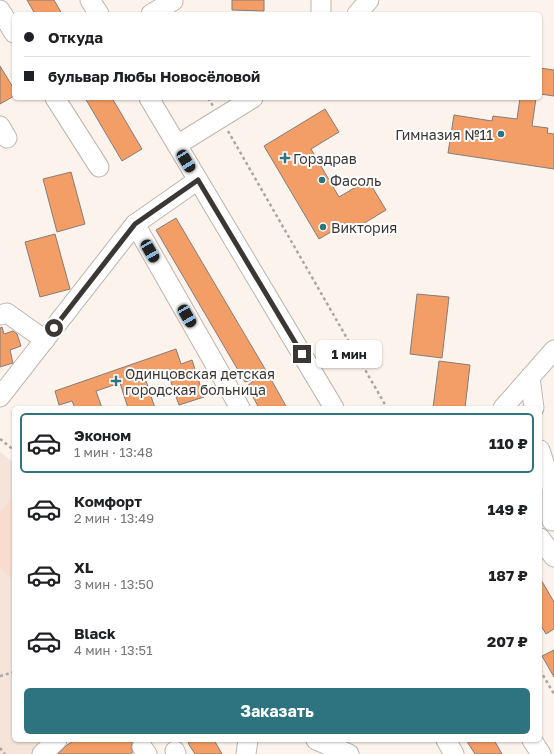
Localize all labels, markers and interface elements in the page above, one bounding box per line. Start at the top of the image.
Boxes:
text: Откуда [48,28,103,46]
text: бульвар Любы Новосёловой [48,67,260,85]
place label: Гимназия №11 [395,126,493,143]
marker: Гимназия №11 [496,129,506,139]
car [175,148,197,174]
place label: Горздрав [293,150,357,167]
marker: Горздрав [280,153,290,163]
place label: Фасоль [330,172,381,189]
marker: Фасоль [317,175,327,185]
place label: Виктория [331,219,397,236]
marker: Виктория [318,222,328,232]
car [139,238,161,264]
car [176,303,198,329]
route start [45,319,63,337]
callout: 1 мин [316,340,382,368]
route end [293,345,311,363]
text: 1 мин [331,346,367,362]
place label: Одинцовская детская городская больница [125,365,275,398]
marker: Одинцовская детская городская больница [110,375,122,387]
icon: car [26,425,62,461]
text: Эконом [74,426,131,444]
text: 110 ₽ [489,434,528,452]
text: 1 мин · 13:48 [74,444,153,460]
icon: car [26,491,62,527]
text: Комфорт [74,492,142,510]
text: 149 ₽ [487,500,528,518]
text: 2 мин · 13:49 [74,510,154,526]
icon: car [26,557,62,593]
text: XL [74,558,93,576]
text: 187 ₽ [489,566,528,584]
text: 3 мин · 13:50 [74,576,154,592]
icon: car [26,623,62,659]
text: Black [74,624,116,642]
text: 207 ₽ [487,632,528,650]
text: 4 мин · 13:51 [74,642,152,658]
button: Заказать [24,688,530,734]

